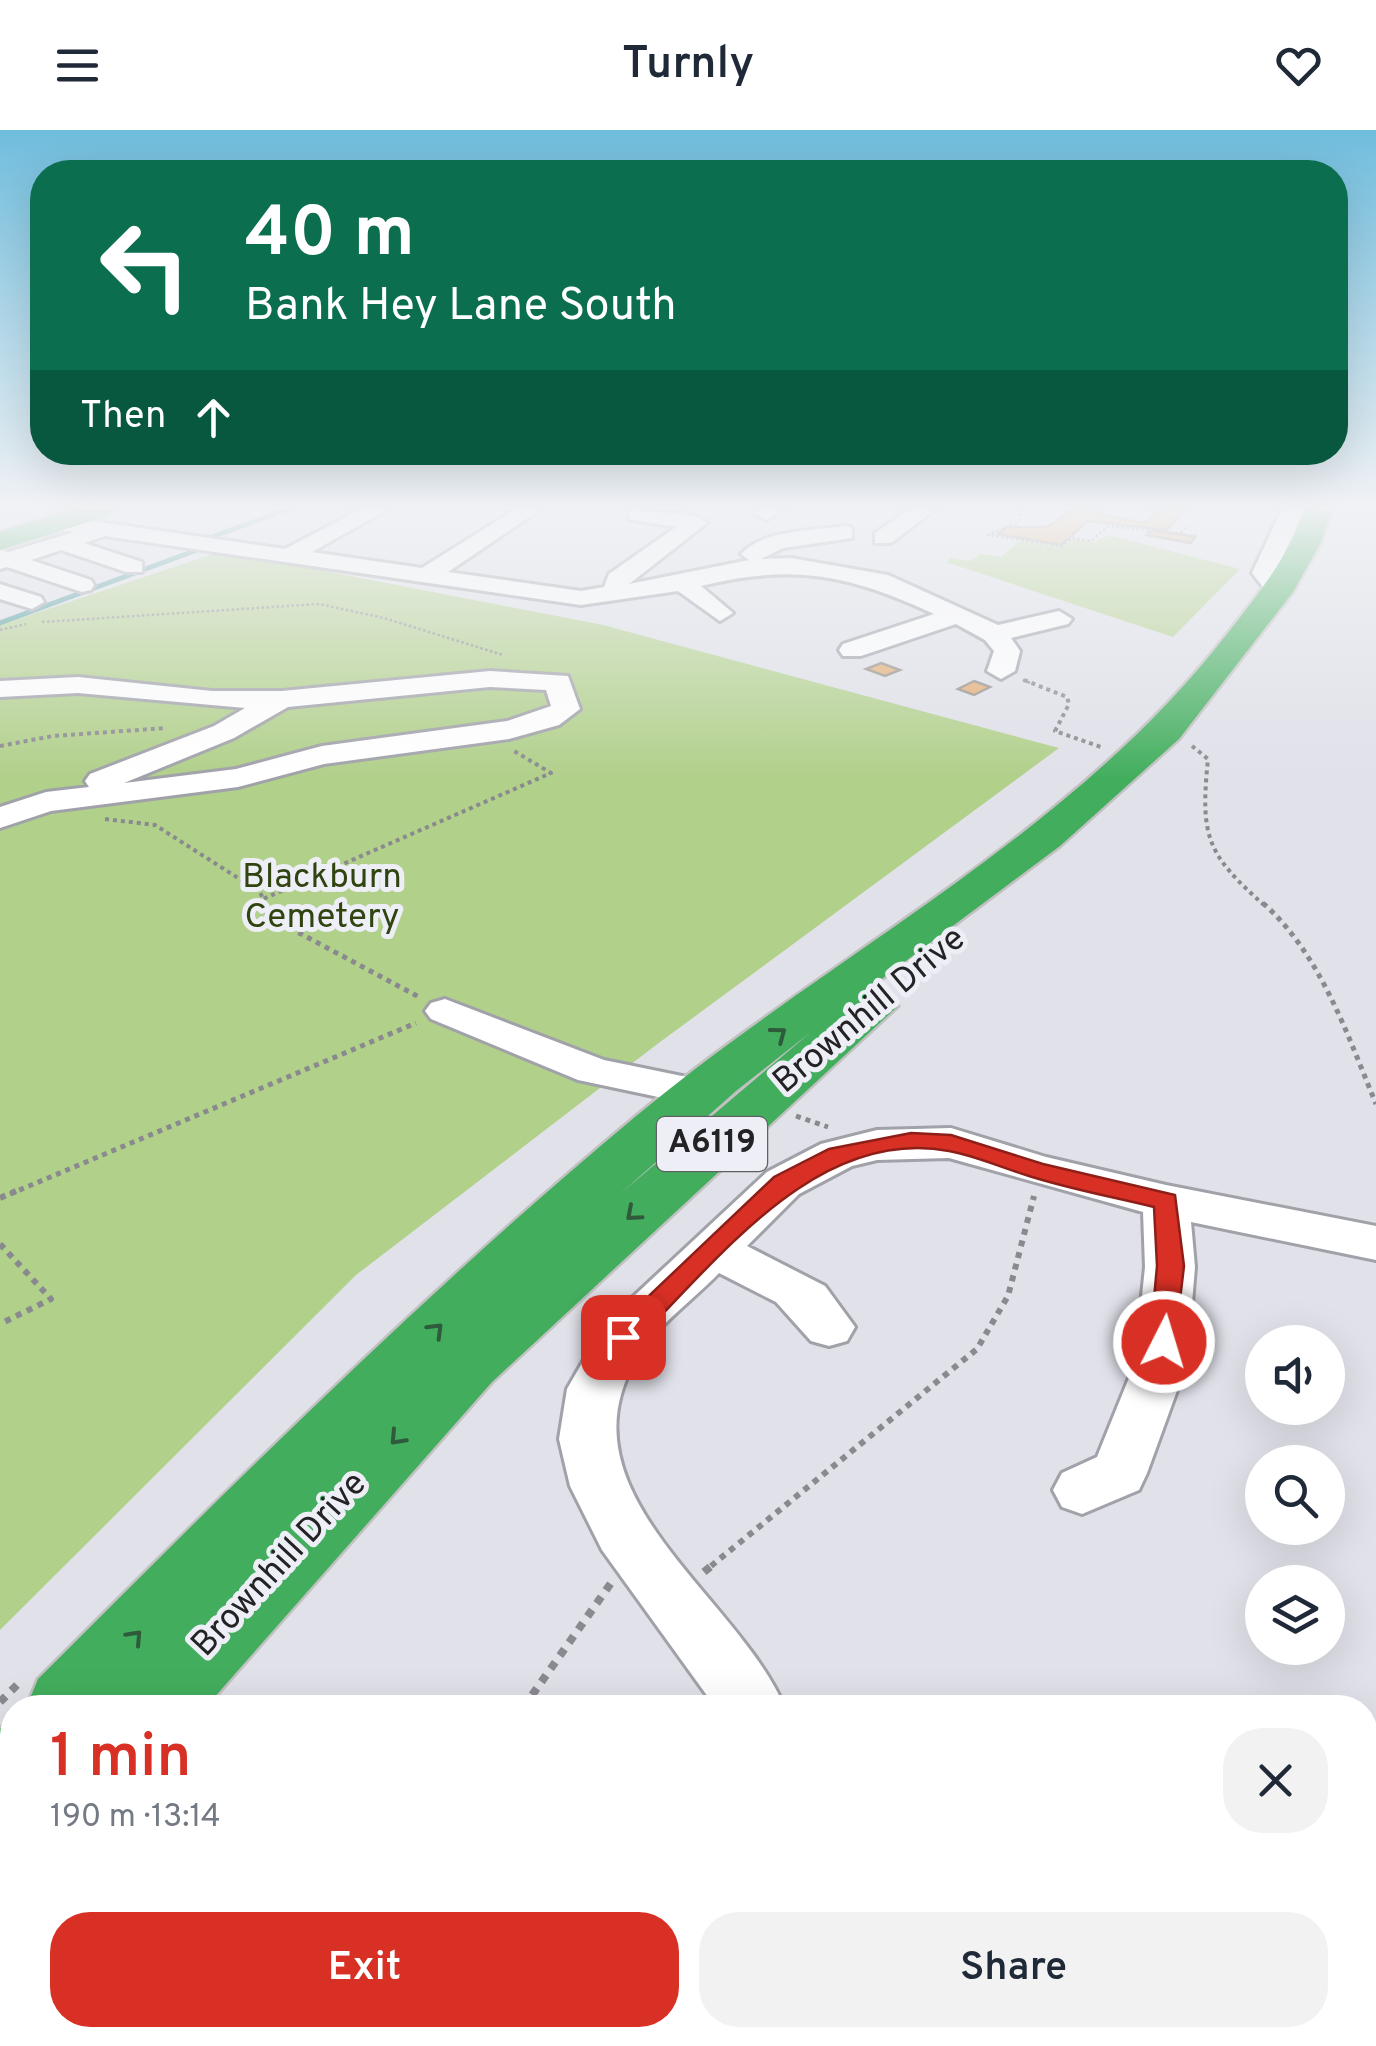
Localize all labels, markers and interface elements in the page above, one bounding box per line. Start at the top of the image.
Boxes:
text: Turnly [622,37,754,94]
icon: menu [50,38,105,93]
icon: heart [1271,38,1326,93]
text: 40 m [245,192,415,281]
icon: left [80,200,210,330]
text: Bank Hey Lane South [245,279,677,336]
icon: ahead [186,390,241,445]
text: Then [80,393,166,442]
park label: Blackburn Cemetery [242,856,402,940]
street label: Brownhill Drive [765,918,975,1104]
one-way arrow [767,1028,785,1045]
road number: A6119 [657,1117,767,1171]
one-way arrow [626,1202,644,1220]
position arrow [1112,1290,1216,1394]
pin [581,1295,666,1380]
icon: arrive [596,1310,651,1365]
one-way arrow [424,1323,442,1341]
map controls [1245,1325,1345,1665]
button: sound [1245,1325,1345,1425]
one-way arrow [391,1426,409,1445]
button: search [1245,1445,1345,1545]
street label: Brownhill Drive [183,1463,377,1667]
button: layers [1245,1565,1345,1665]
one-way arrow [123,1630,141,1648]
text: 1 min [50,1722,191,1798]
button: close [1223,1728,1328,1833]
text: 190 m · 13:14 [50,1798,221,1838]
button: Exit [50,1912,679,2027]
button: Share [699,1912,1328,2027]

